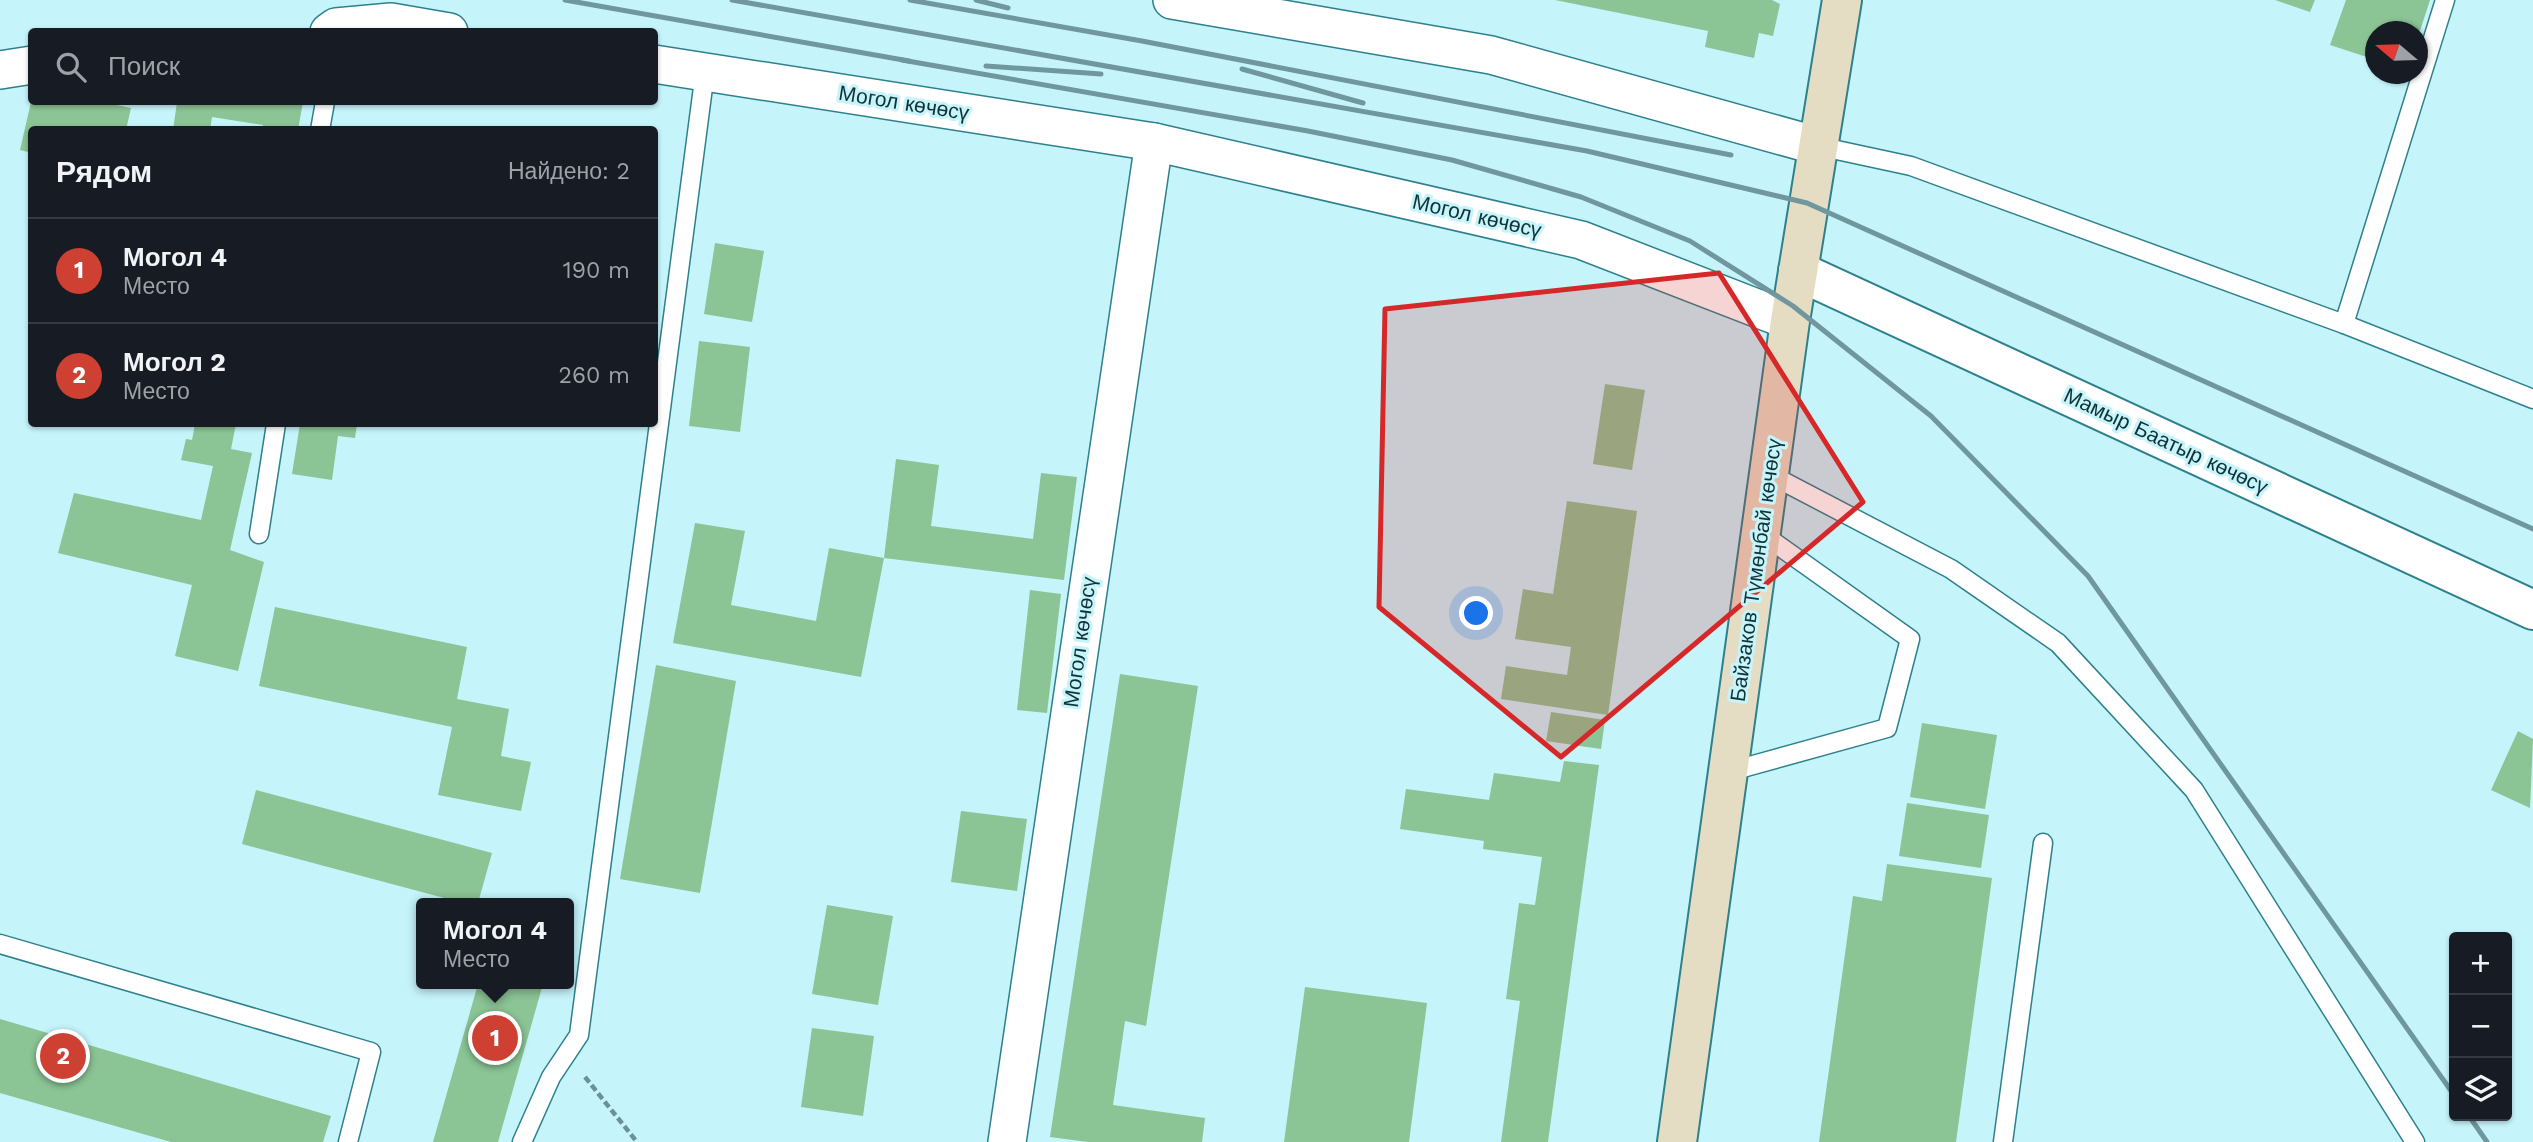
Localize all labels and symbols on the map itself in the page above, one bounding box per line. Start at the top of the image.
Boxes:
north arrow [2365,21,2428,84]
street label: Могол көчөсү [837,80,972,125]
street label: Могол көчөсү [1410,189,1545,243]
street label: Мамыр Баатыр көчөсү [2060,382,2273,499]
street label: Байзаков Түмөнбай көчөсү [1725,436,1786,703]
street label: Могол көчөсү [1058,574,1101,709]
your location [1459,596,1493,630]
pin: 1 [472,1012,518,1064]
pin: 2 [40,1030,86,1082]

